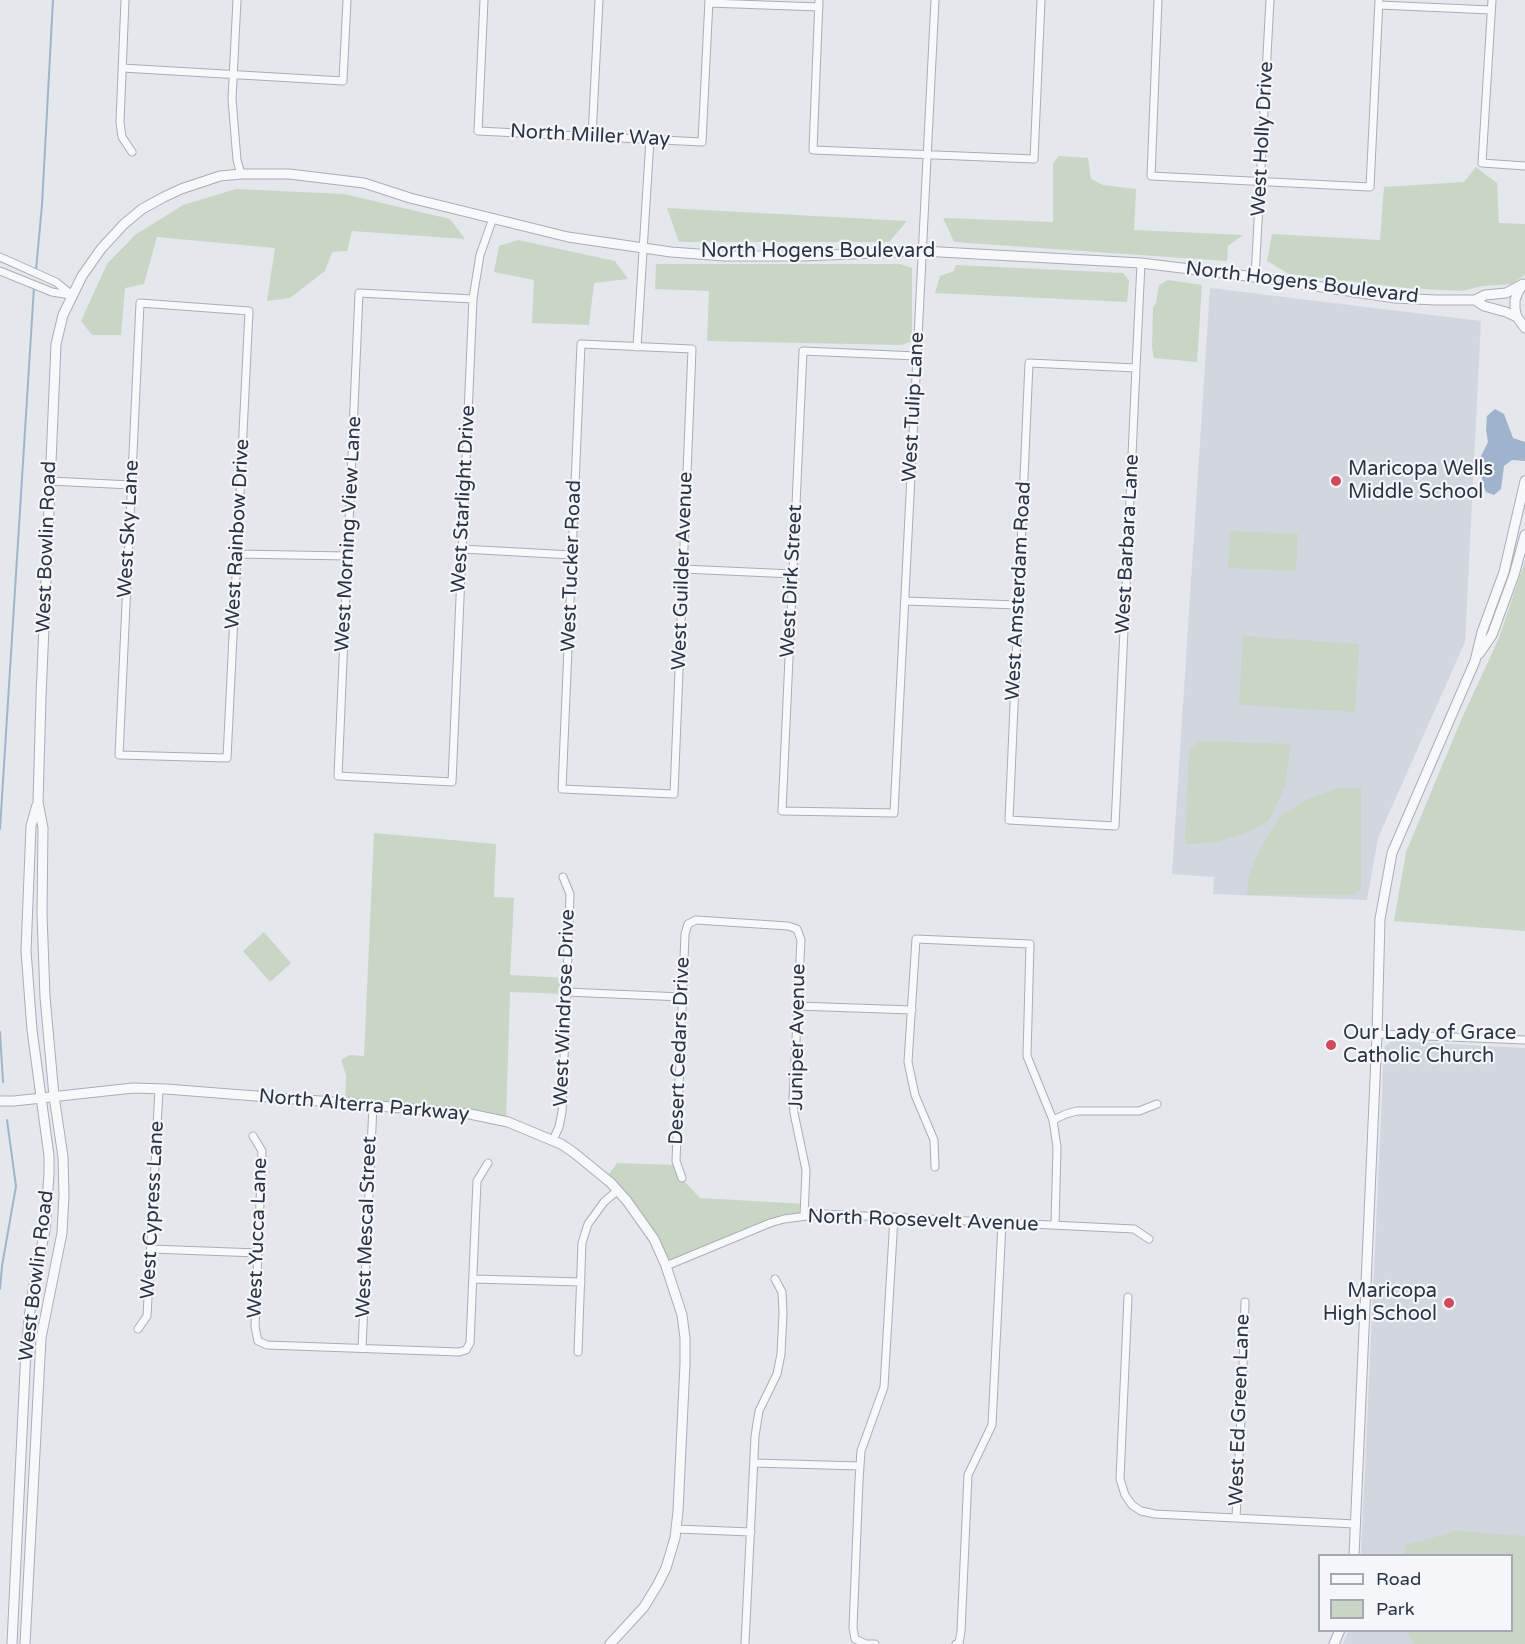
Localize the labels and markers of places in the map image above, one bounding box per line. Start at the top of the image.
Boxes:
place label: Maricopa Wells Middle School [1348,458,1493,505]
marker: Maricopa Wells Middle School [1329,474,1343,488]
place label: Our Lady of Grace Catholic Church [1343,1022,1516,1069]
marker: Our Lady of Grace Catholic Church [1324,1038,1338,1052]
place label: Maricopa High School [1323,1280,1437,1327]
marker: Maricopa High School [1442,1296,1456,1310]

